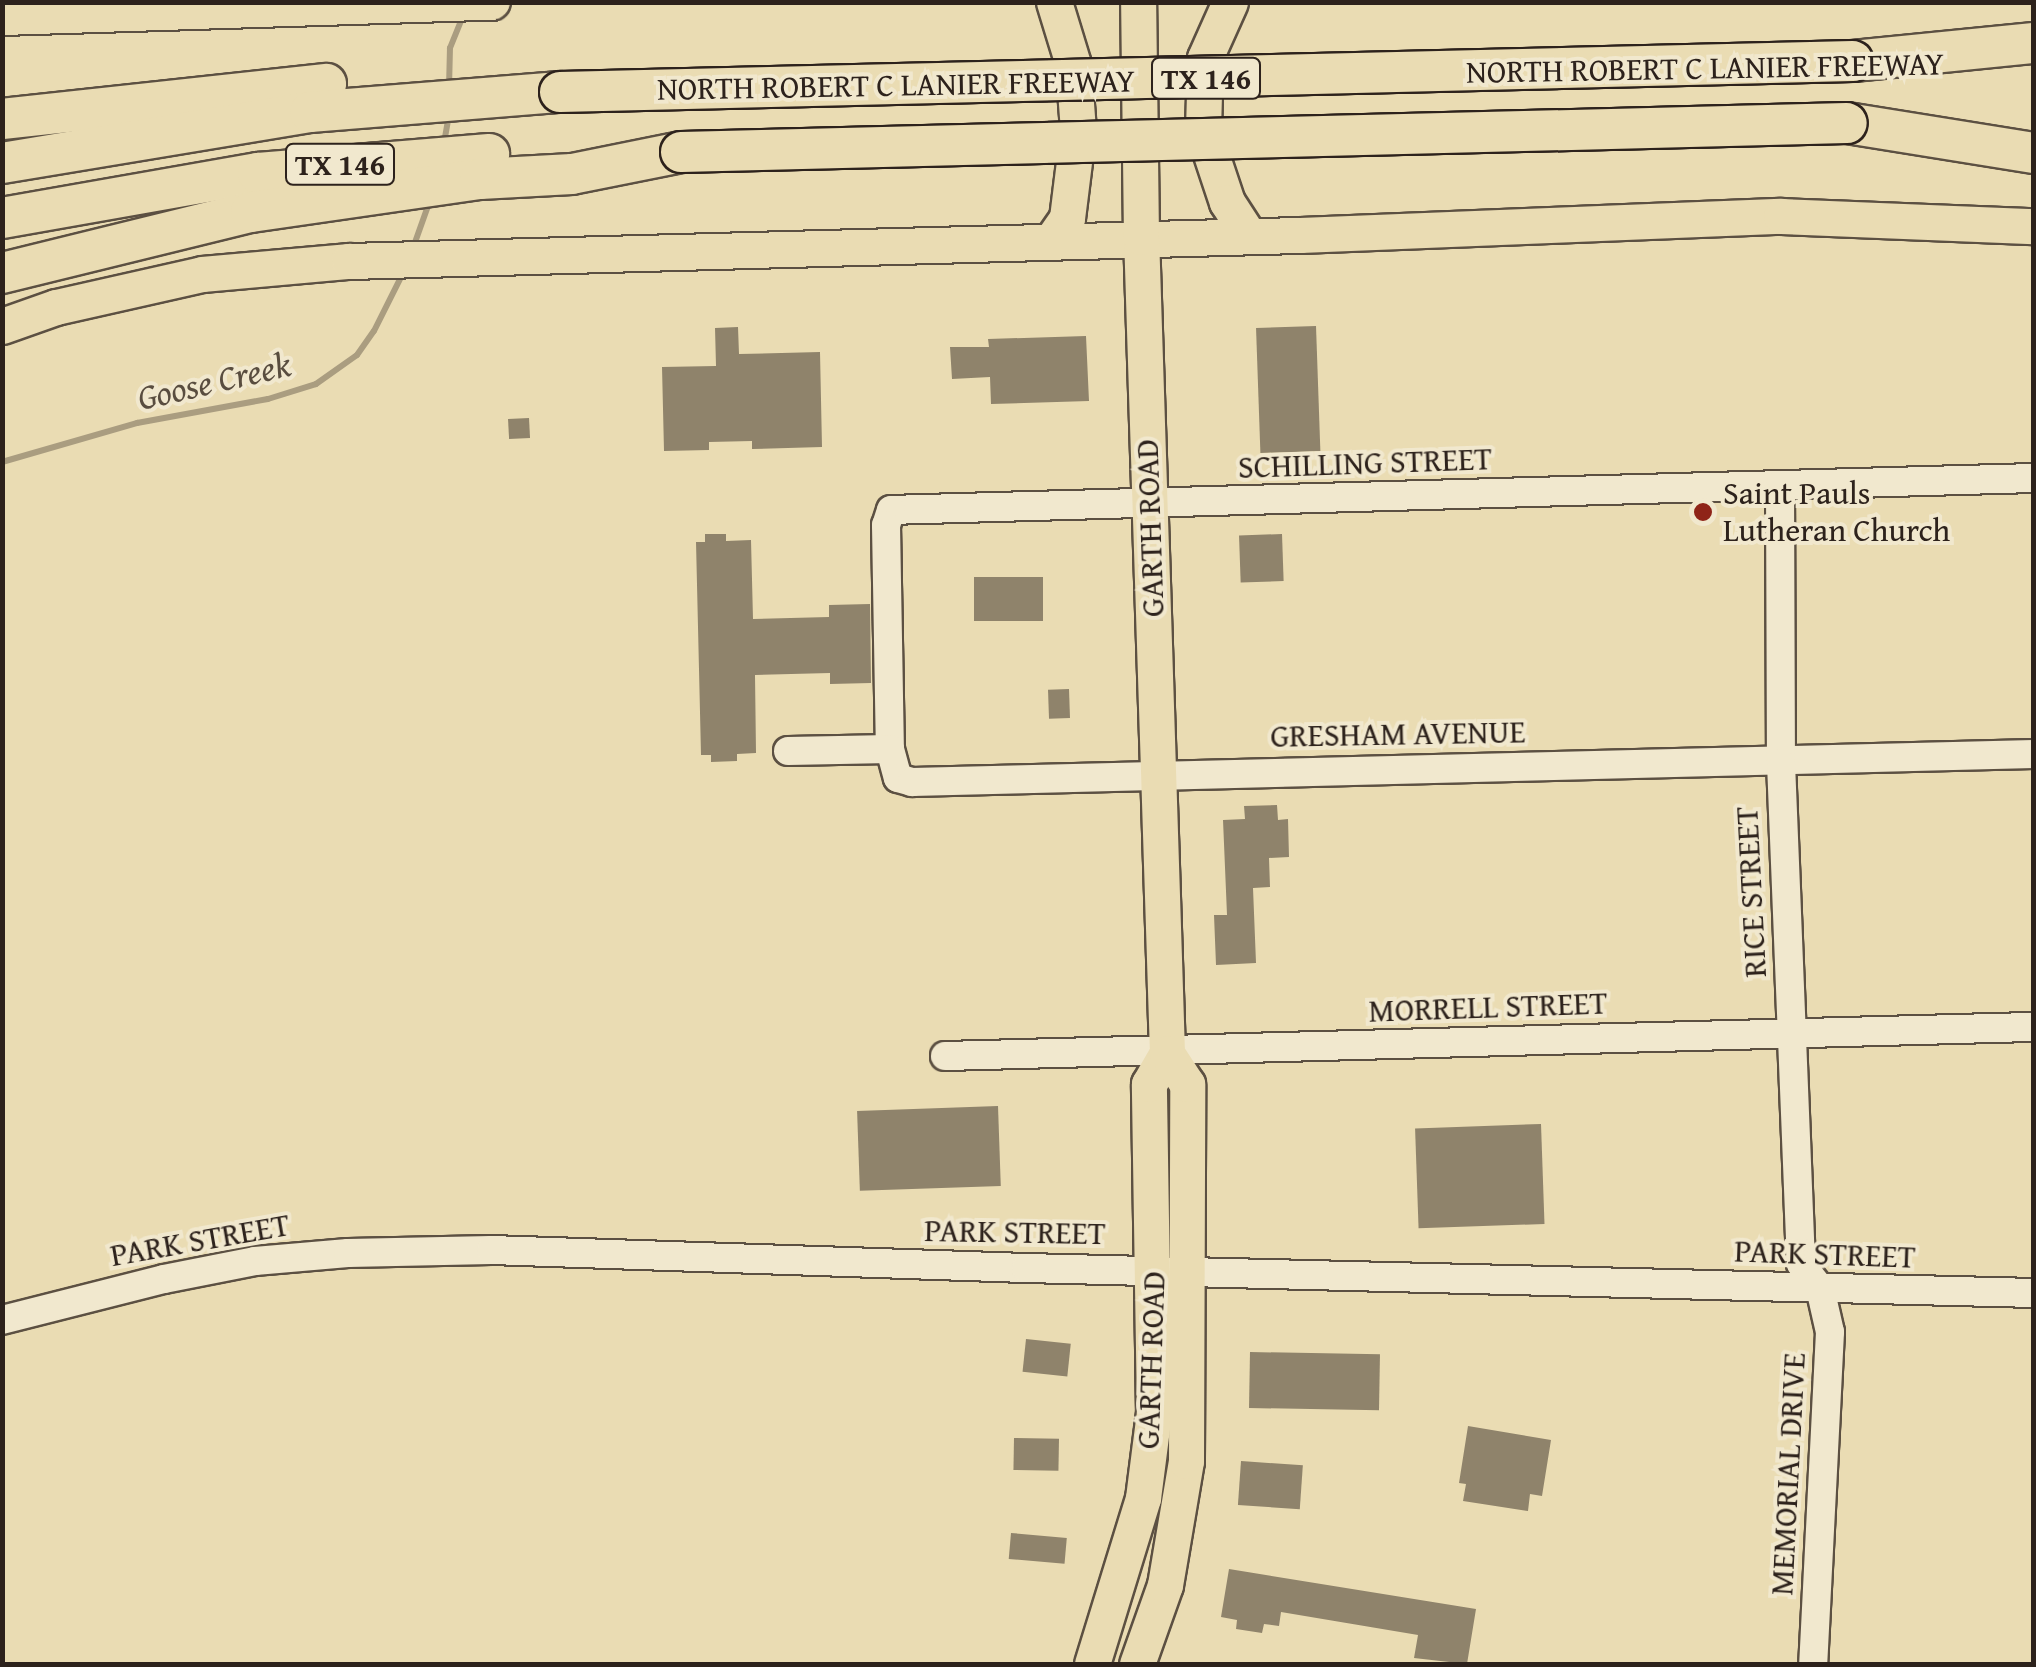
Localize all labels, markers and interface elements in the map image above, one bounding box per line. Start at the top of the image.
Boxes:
street label: NORTH ROBERT C LANIER FREEWAY [1466,45,1944,91]
road number: TX 146 [1151,53,1261,103]
street label: NORTH ROBERT C LANIER FREEWAY [657,62,1135,108]
road number: TX 146 [285,139,395,189]
water label: Goose Creek [133,343,295,419]
street label: GARTH ROAD [1128,438,1172,618]
street label: SCHILLING STREET [1237,439,1493,487]
place label: Saint Pauls Lutheran Church [1723,475,1950,550]
marker: Saint Pauls Lutheran Church [1692,501,1714,523]
street label: GRESHAM AVENUE [1270,713,1526,755]
street label: RICE STREET [1727,806,1775,978]
street label: MORRELL STREET [1368,984,1608,1030]
street label: PARK STREET [107,1205,293,1275]
street label: PARK STREET [924,1211,1106,1253]
street label: PARK STREET [1734,1232,1916,1276]
street label: GARTH ROAD [1129,1270,1173,1450]
street label: MEMORIAL DRIVE [1762,1352,1814,1596]

